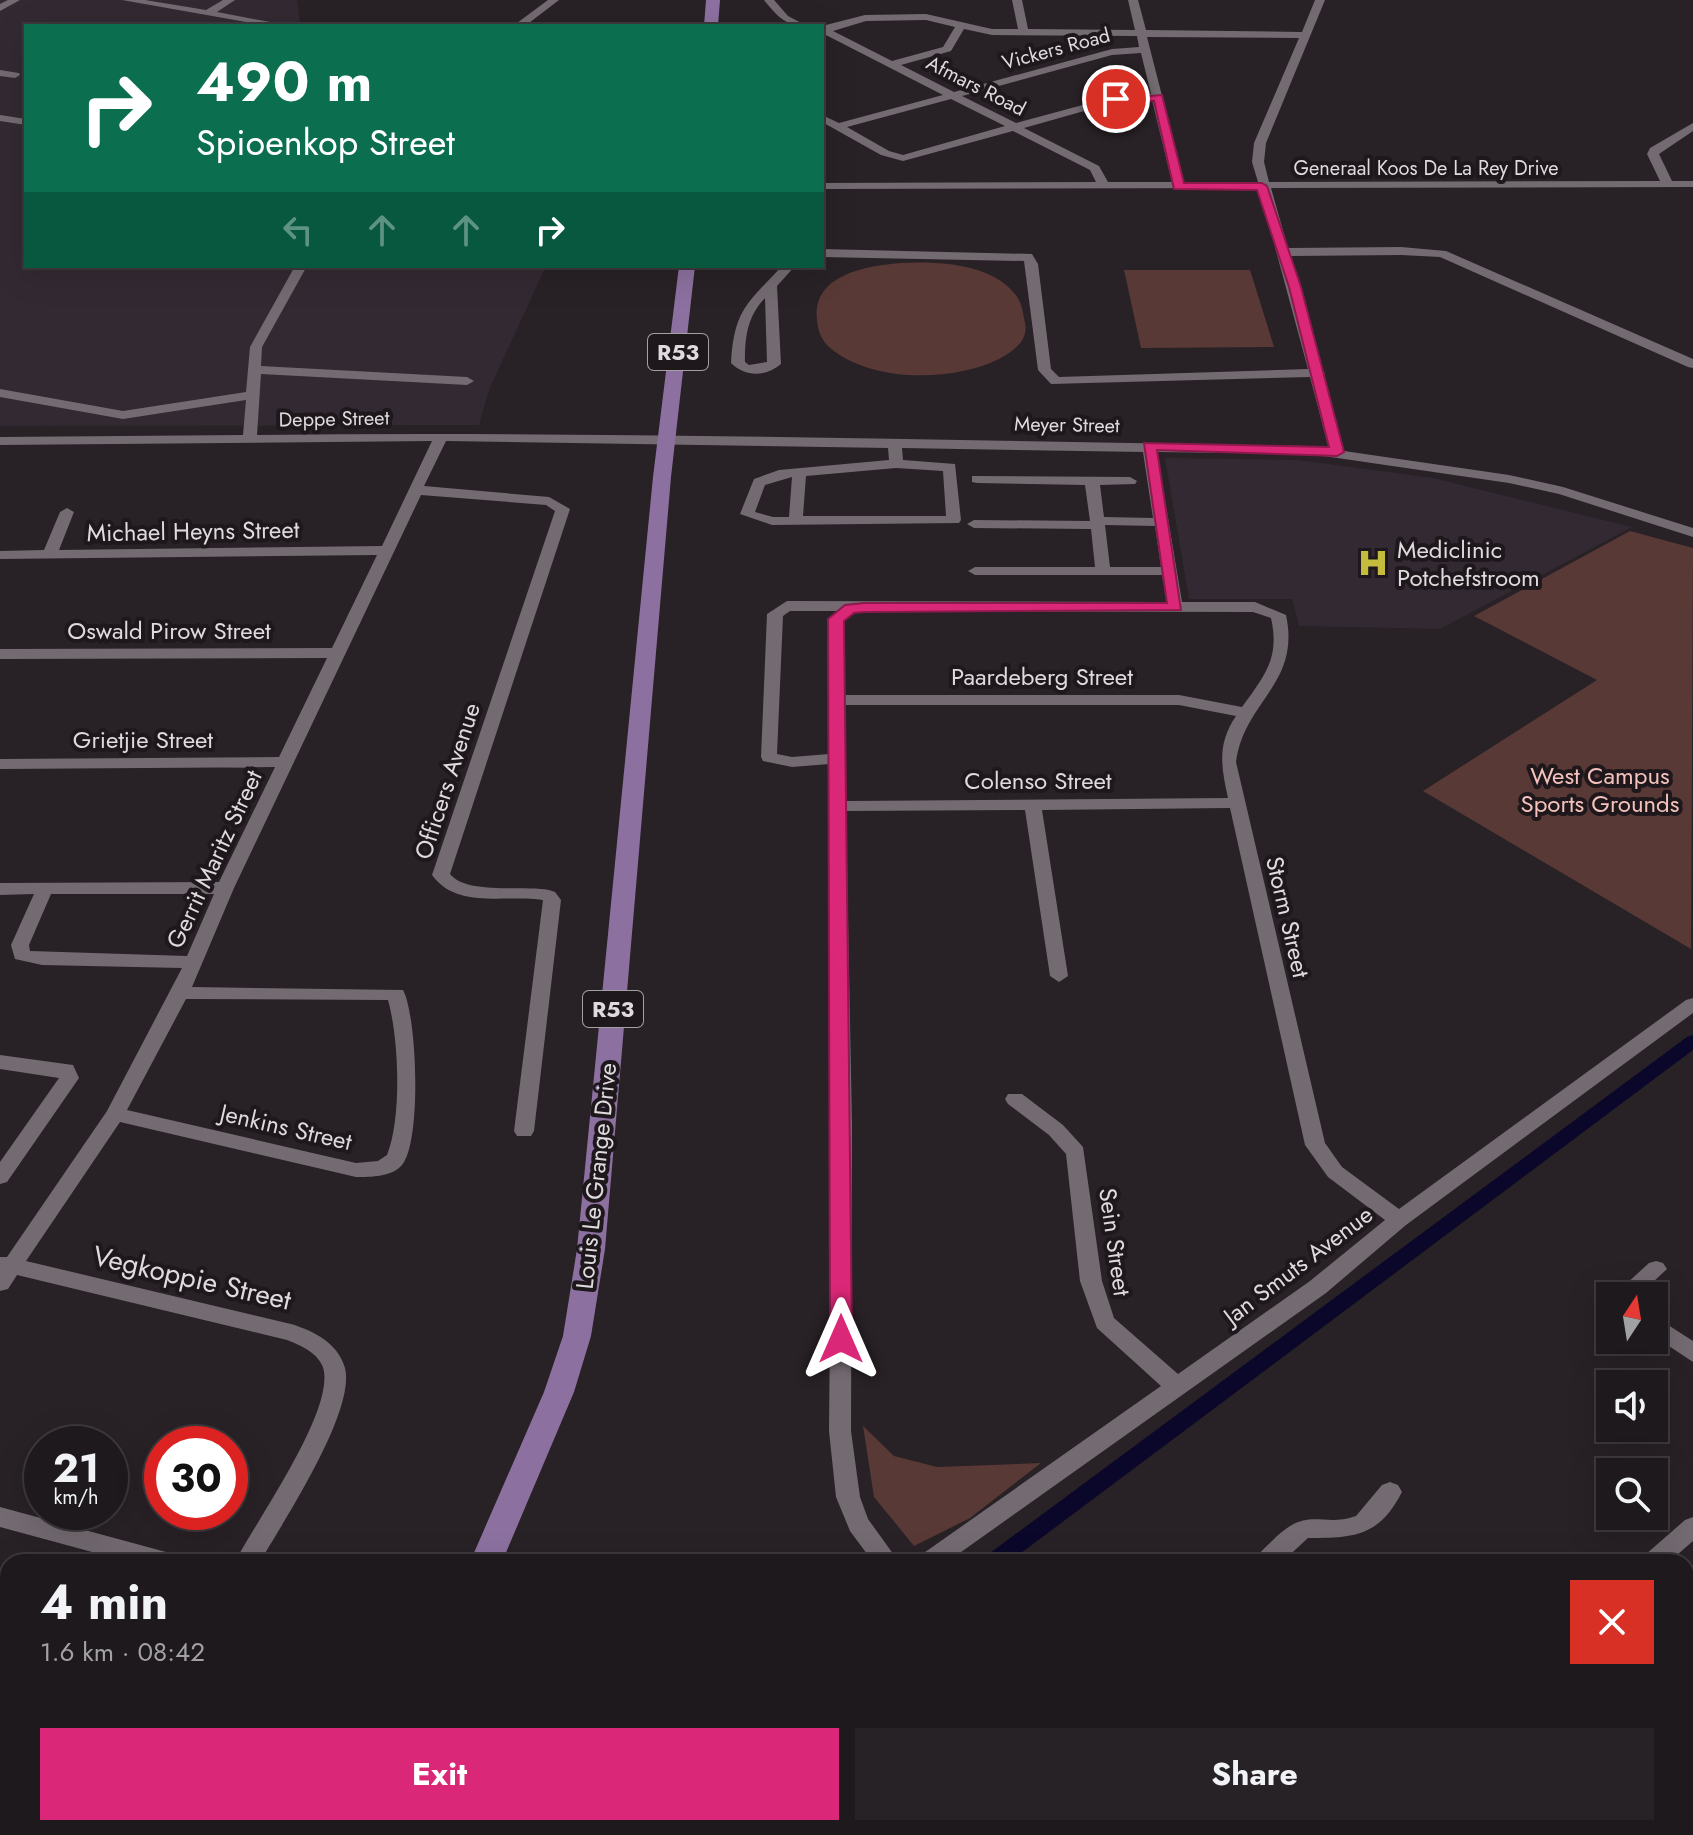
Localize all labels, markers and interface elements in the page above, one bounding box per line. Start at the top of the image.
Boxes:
street label: Vickers Road [999,21,1113,77]
text: 490 m [196,41,372,122]
street label: Afmars Road [921,49,1031,123]
icon: right [64,56,168,160]
pin [1082,65,1150,133]
icon: arrive [1094,77,1138,121]
text: Spioenkop Street [196,116,455,168]
street label: Generaal Koos De La Rey Drive [1294,154,1558,183]
icon: left [276,208,320,252]
icon: ahead [360,208,404,252]
icon: ahead [444,208,488,252]
icon: right [528,208,572,252]
road number: R53 [648,334,708,370]
street label: Deppe Street [278,404,390,434]
street label: Meyer Street [1014,410,1120,440]
street label: Michael Heyns Street [86,512,300,550]
place label: Mediclinic Potchefstroom [1397,532,1540,595]
hospital icon: Mediclinic Potchefstroom [1356,546,1390,580]
street label: Oswald Pirow Street [67,613,271,648]
street label: Paardeberg Street [951,659,1133,694]
street label: Officers Avenue [405,698,489,864]
street label: Grietjie Street [73,722,213,757]
park label: West Campus Sports Grounds [1521,758,1679,821]
street label: Colenso Street [964,763,1112,798]
street label: Gerrit Maritz Street [157,764,271,954]
street label: Storm Street [1257,853,1319,981]
road number: R53 [583,991,643,1027]
street label: Louis Le Grange Drive [567,1061,625,1291]
street label: Jenkins Street [214,1094,356,1159]
street label: Sein Street [1090,1186,1140,1299]
street label: Jan Smuts Avenue [1214,1197,1380,1335]
street label: Vegkoppie Street [89,1235,296,1321]
north arrow [1596,1282,1668,1354]
map controls [1596,1282,1668,1530]
position arrow [799,1297,883,1381]
button: sound [1596,1370,1668,1442]
speed limit sign: 30 [144,1426,248,1530]
text: 21 [53,1439,99,1497]
button: search [1596,1458,1668,1530]
text: km/h [53,1483,99,1512]
text: 4 min [40,1568,168,1637]
button: close [1570,1580,1654,1664]
text: 1.6 km · 08:42 [40,1633,205,1671]
button: Exit [40,1728,839,1820]
button: Share [855,1728,1654,1820]

